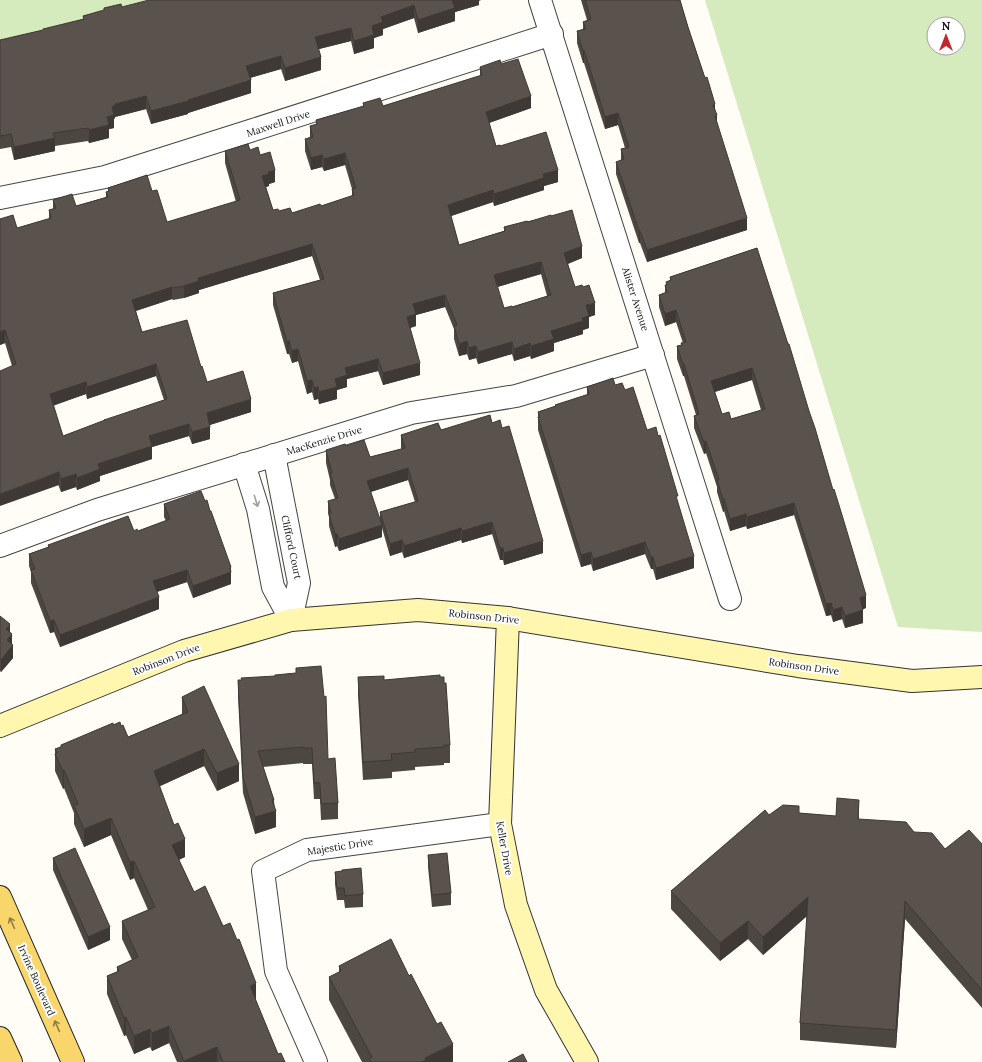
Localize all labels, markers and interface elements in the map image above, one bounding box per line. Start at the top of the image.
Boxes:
north arrow [926,16,966,56]
text: N [942,19,951,33]
street label: Maxwell Drive [245,107,312,140]
street label: Alister Avenue [619,265,652,333]
street label: MacKenzie Drive [285,423,364,458]
one-way arrow [253,495,260,508]
street label: Clifford Court [278,514,305,580]
street label: Robinson Drive [448,606,520,627]
street label: Robinson Drive [131,640,202,678]
street label: Robinson Drive [768,655,841,678]
street label: Keller Drive [493,820,516,877]
street label: Majestic Drive [306,835,375,858]
one-way arrow [7,918,15,930]
street label: Irvine Boulevard [15,943,58,1018]
one-way arrow [53,1021,61,1033]

